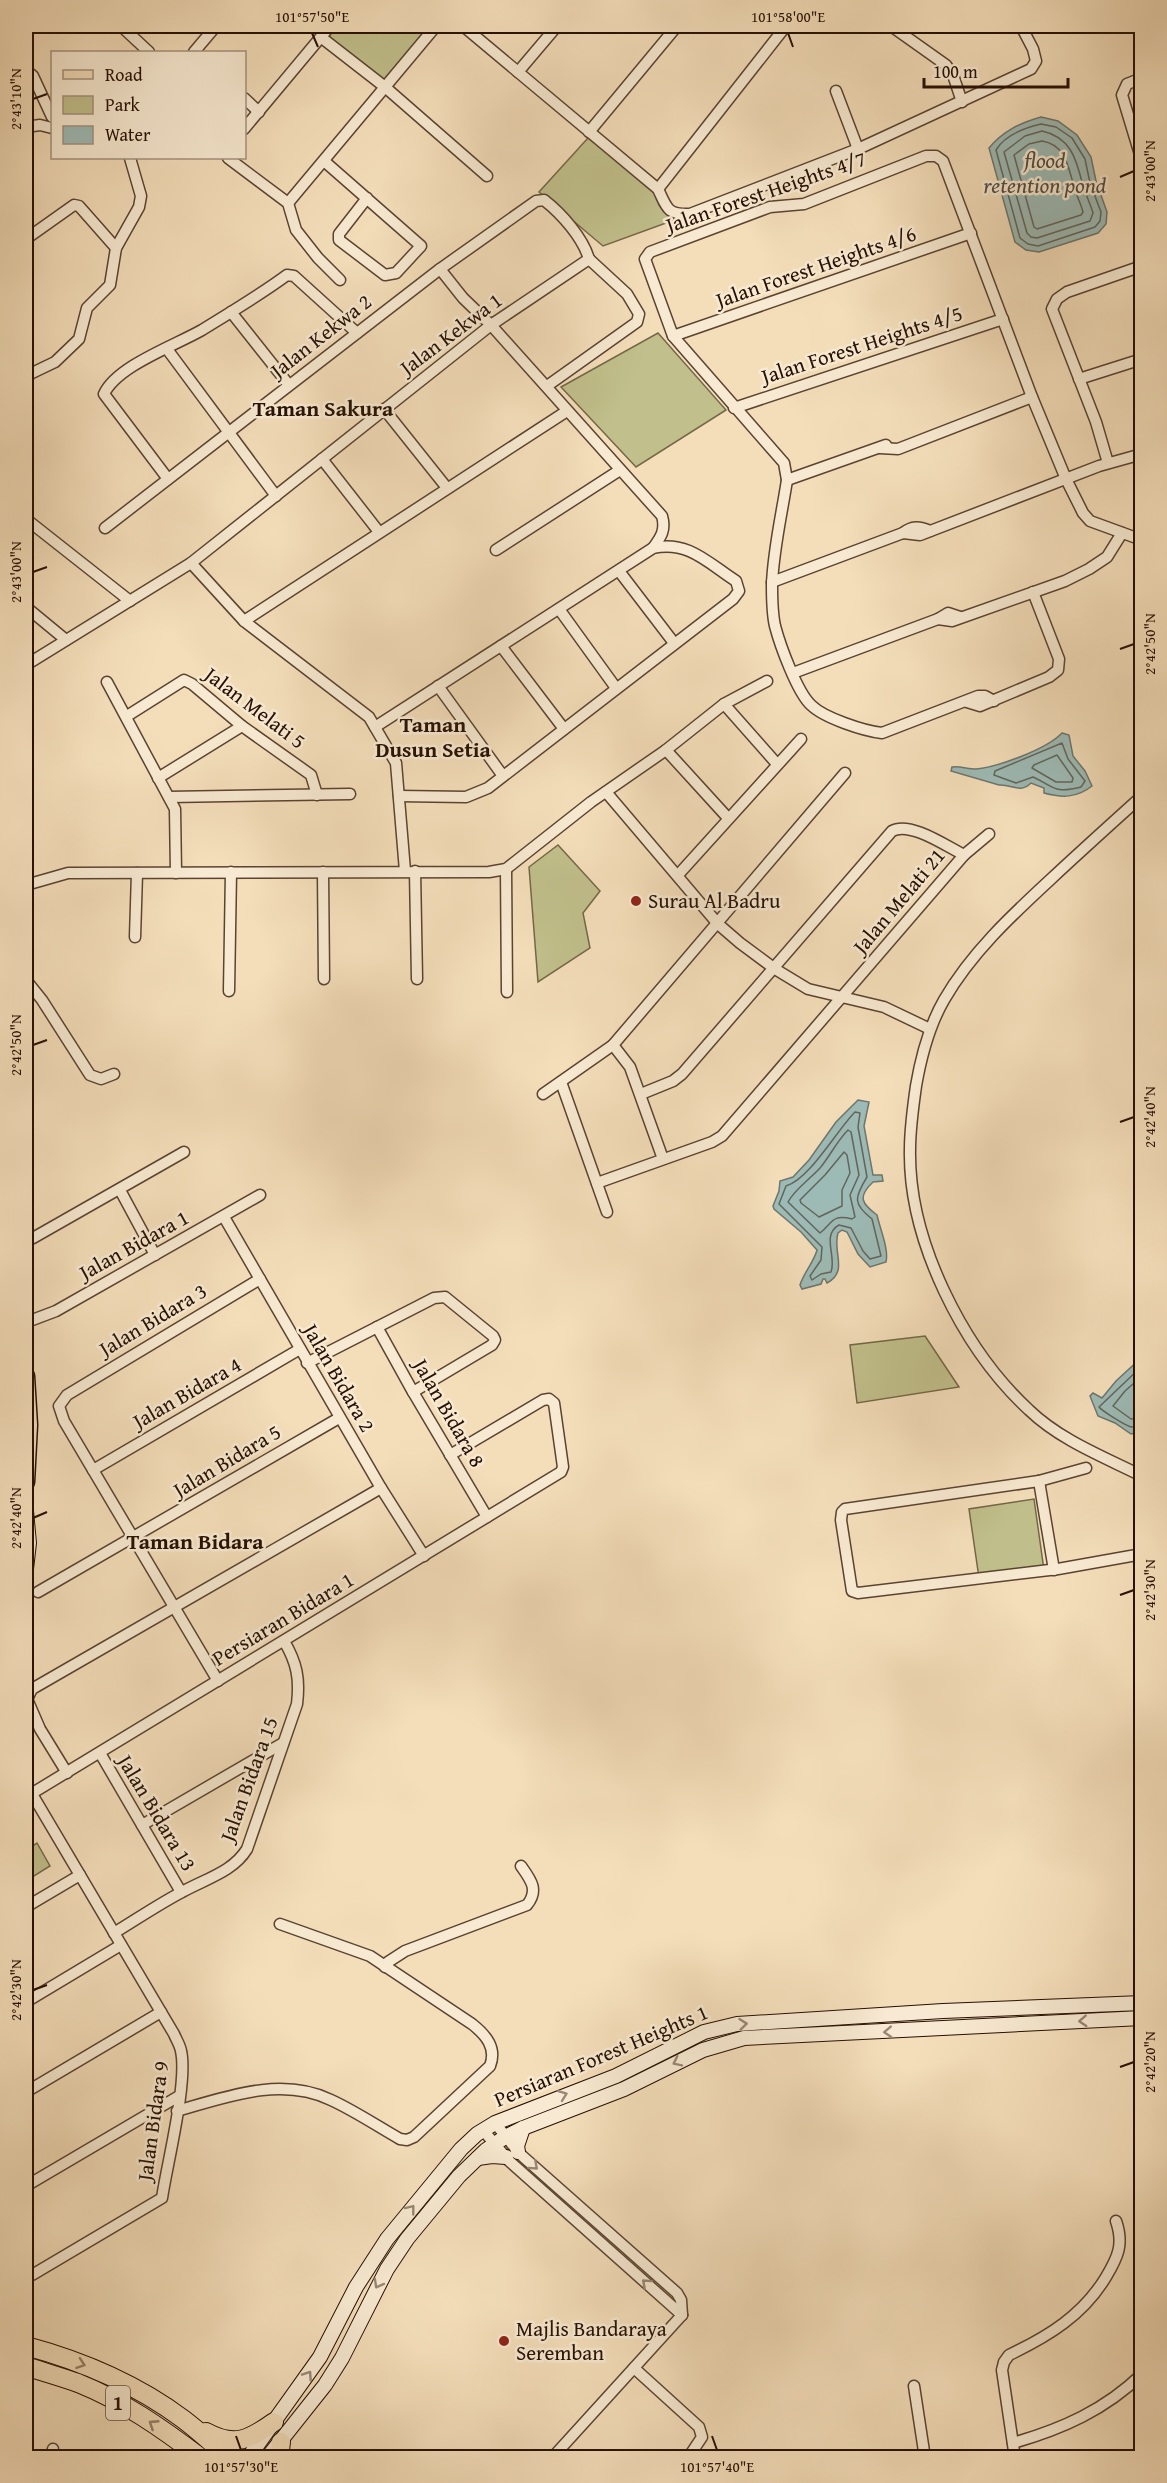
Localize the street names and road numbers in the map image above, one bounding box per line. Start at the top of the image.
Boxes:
street label: Jalan Forest Heights 4/7 [659,143,870,241]
street label: Jalan Forest Heights 4/6 [709,218,920,316]
street label: Jalan Kekwa 1 [391,285,508,384]
street label: Jalan Kekwa 2 [261,286,378,387]
street label: Jalan Forest Heights 4/5 [754,297,966,393]
street label: Jalan Melati 5 [196,657,312,756]
street label: Jalan Melati 21 [843,841,952,963]
street label: Jalan Bidara 1 [71,1202,194,1289]
street label: Jalan Bidara 3 [90,1275,213,1366]
street label: Jalan Bidara 2 [294,1315,383,1438]
street label: Jalan Bidara 4 [124,1349,247,1438]
street label: Jalan Bidara 8 [404,1350,493,1473]
street label: Jalan Bidara 5 [164,1416,287,1507]
street label: Persiaran Bidara 1 [206,1564,360,1673]
street label: Jalan Bidara 15 [211,1712,285,1848]
street label: Jalan Bidara 13 [109,1746,204,1877]
street label: Persiaran Forest Heights 1 [489,1996,713,2115]
street label: Jalan Bidara 9 [128,2059,176,2186]
road number: 1 [106,2386,130,2420]

